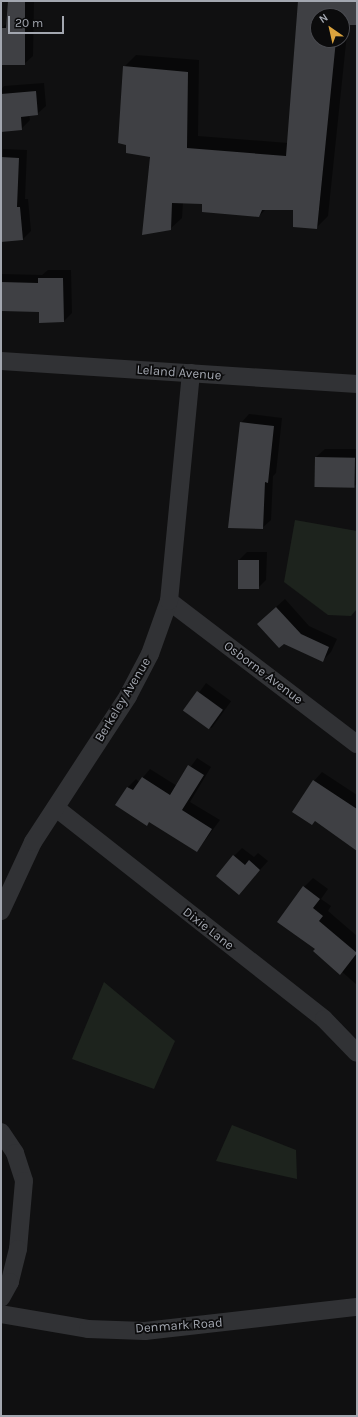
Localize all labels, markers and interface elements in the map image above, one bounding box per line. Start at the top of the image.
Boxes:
scale bar [10,8,66,34]
north arrow [310,8,350,48]
text: N [317,11,330,26]
text: 20 m [15,16,43,30]
street label: Leland Avenue [136,362,222,384]
street label: Osborne Avenue [220,638,306,708]
street label: Berkeley Avenue [92,655,154,745]
street label: Dixie Lane [179,904,237,954]
street label: Denmark Road [135,1315,223,1337]

